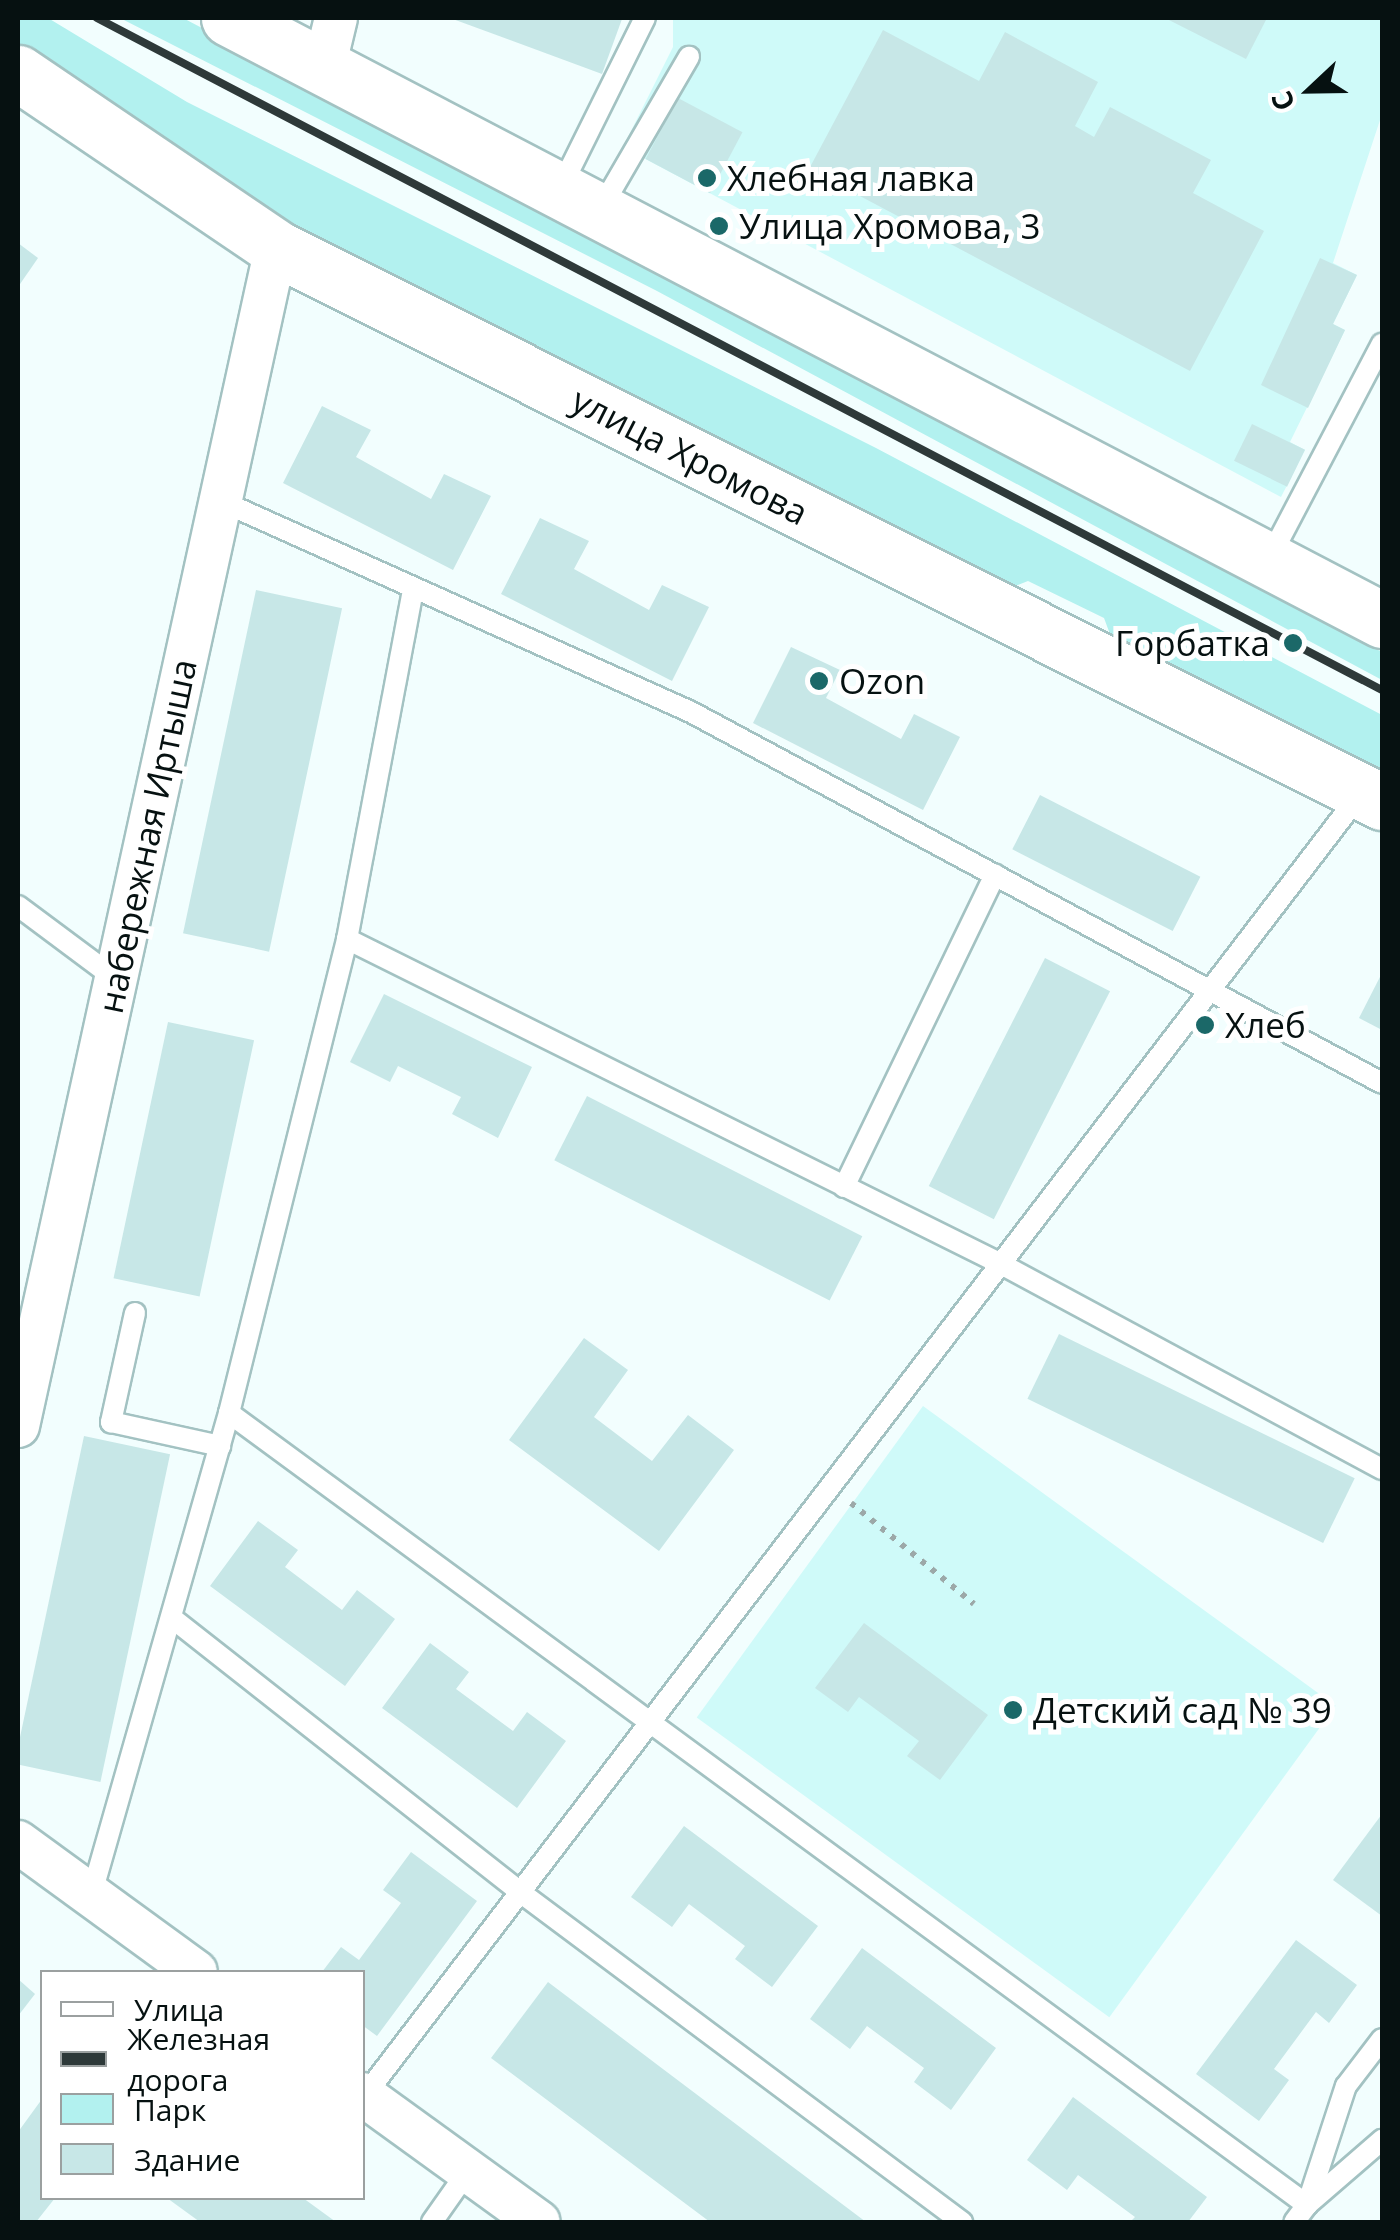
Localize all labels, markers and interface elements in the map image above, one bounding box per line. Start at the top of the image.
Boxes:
north arrow [1260,40,1360,140]
text: С [1261,86,1303,117]
place label: Хлебная лавка [727,157,975,199]
marker: Хлебная лавка [696,167,718,189]
place label: Улица Хромова, 3 [739,205,1040,247]
marker: Улица Хромова, 3 [708,215,730,237]
street label: улица Хромова [565,378,815,534]
place label: Горбатка [1115,622,1270,664]
marker: Горбатка [1280,630,1306,656]
street label: набережная Иртыша [89,655,205,1017]
place label: Ozon [839,660,925,702]
marker: Ozon [808,670,830,692]
place label: Хлеб [1225,1004,1306,1046]
marker: Хлеб [1194,1014,1216,1036]
place label: Детский сад № 39 [1033,1689,1332,1731]
marker: Детский сад № 39 [1002,1699,1024,1721]
legend [40,1970,365,2200]
text: Улица [134,1989,224,2030]
text: Железная дорога [127,2018,270,2100]
text: Парк [134,2089,206,2130]
text: Здание [134,2139,240,2180]

